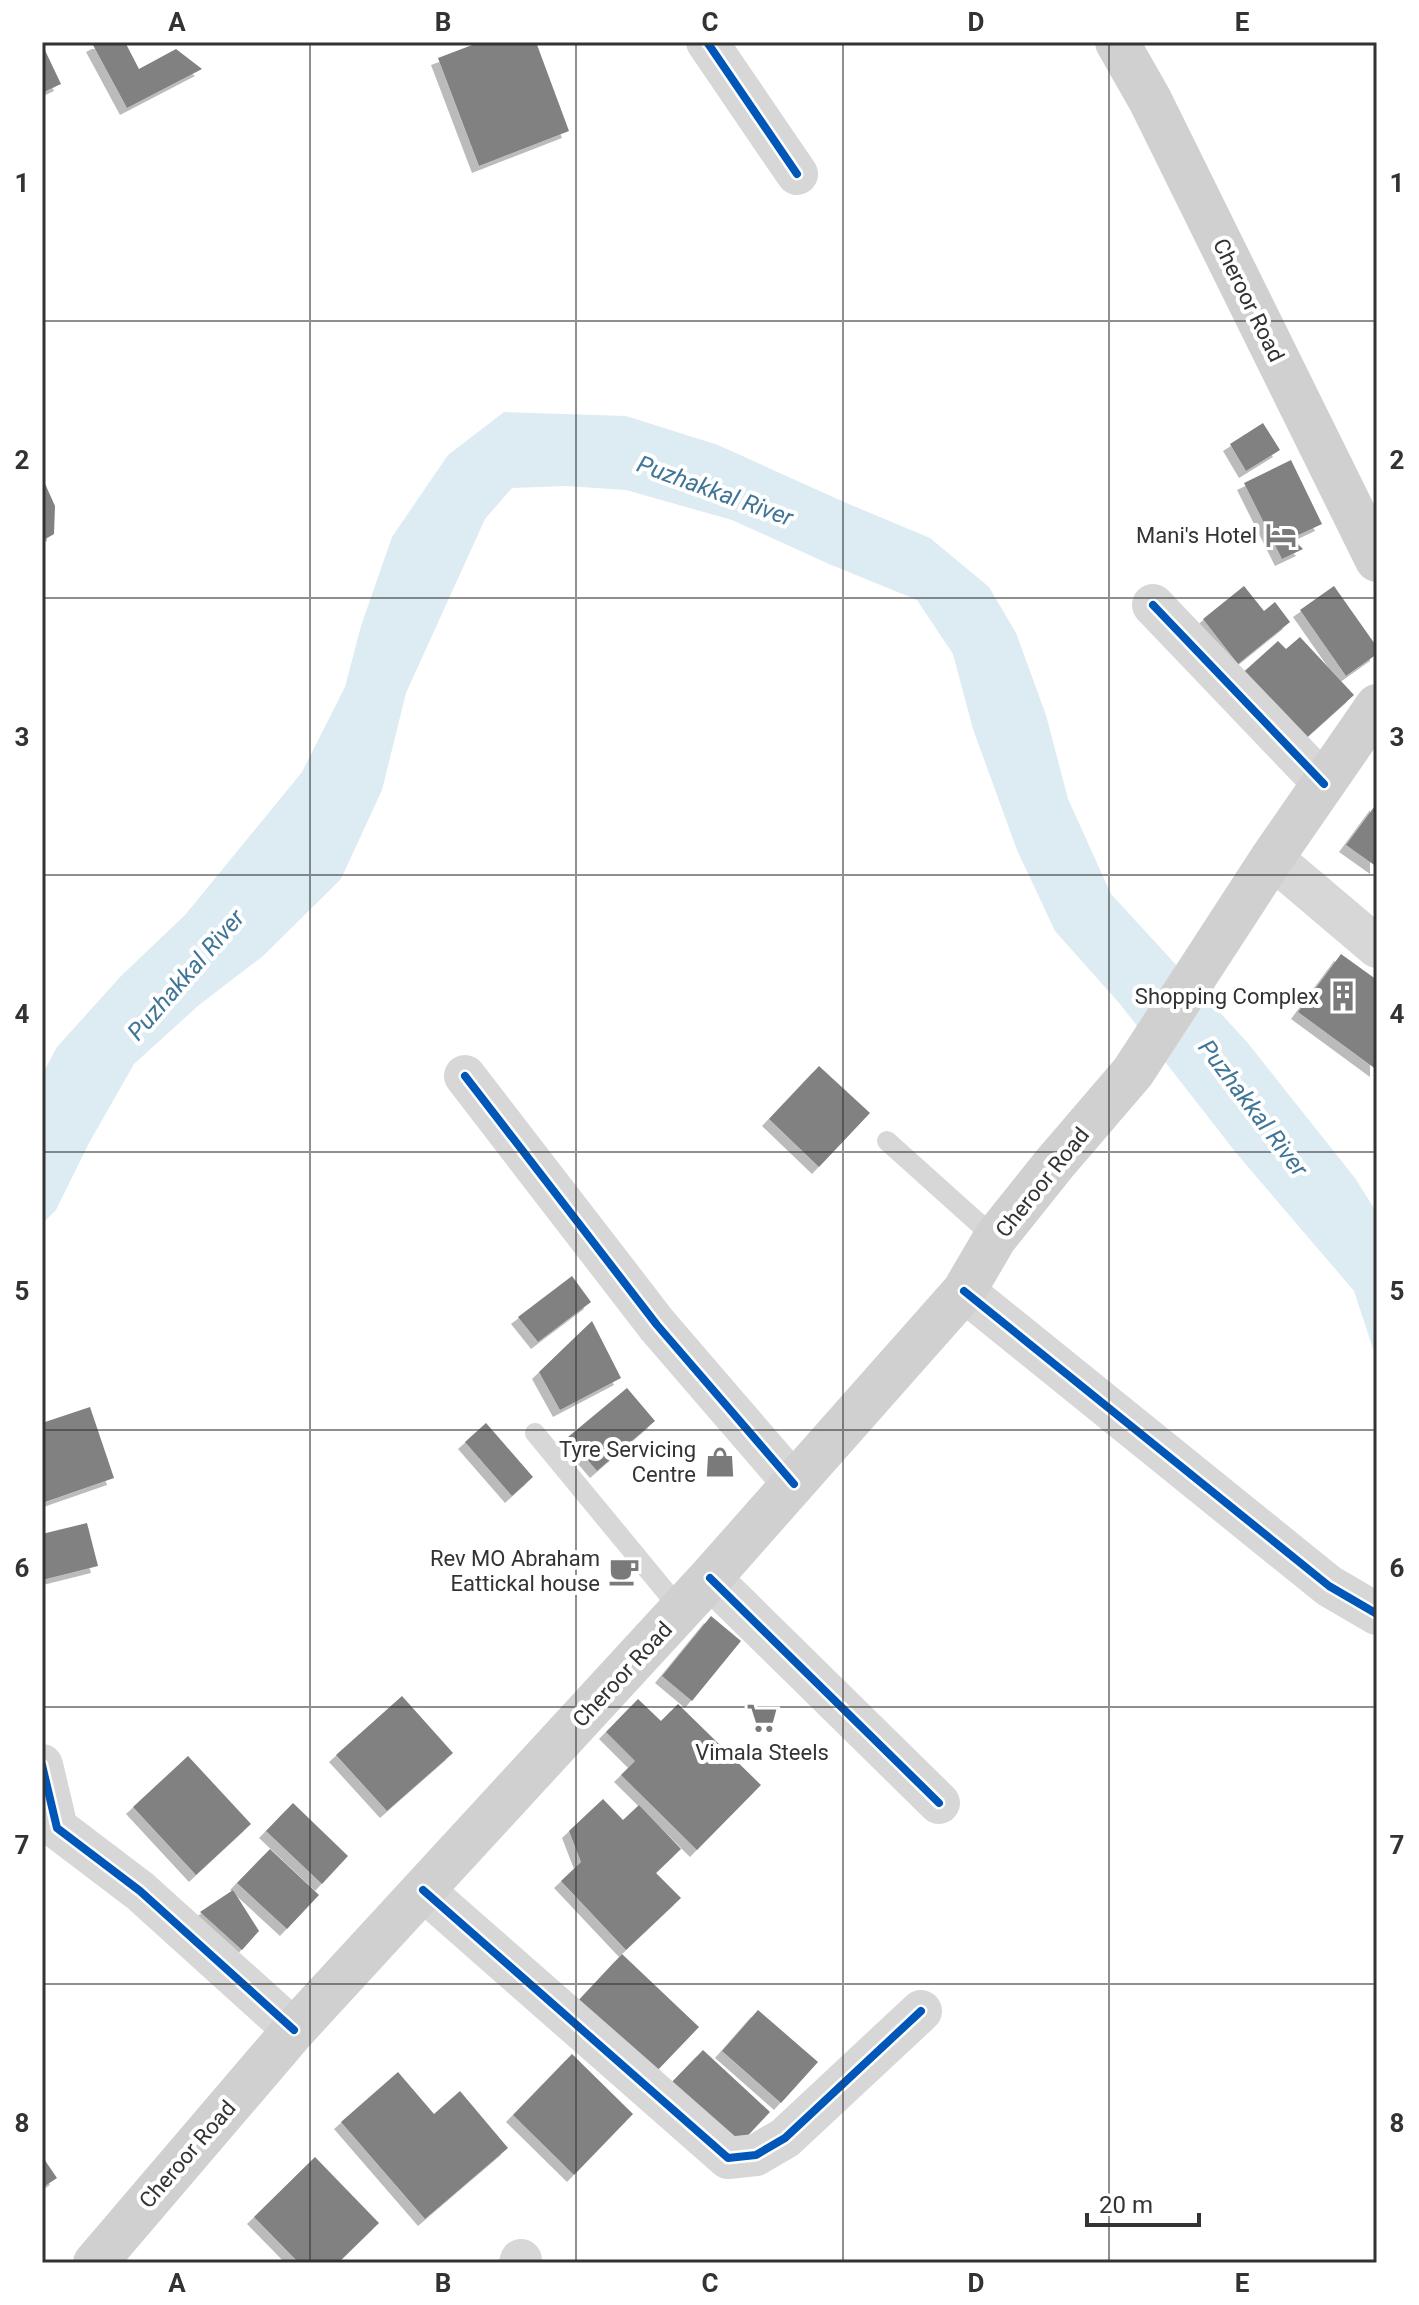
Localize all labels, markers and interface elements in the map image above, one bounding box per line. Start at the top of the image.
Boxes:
text: A [168,7,186,37]
text: B [435,7,451,37]
text: C [701,7,719,37]
text: D [968,7,984,37]
text: E [1235,7,1250,37]
text: 1 [15,168,29,198]
text: 1 [1390,168,1404,198]
street label: Cheroor Road [1208,235,1289,366]
text: 2 [15,445,29,475]
text: 2 [1390,445,1404,475]
water label: Puzhakkal River [633,450,798,533]
hotel icon: Mani's Hotel [1264,518,1298,552]
place label: Mani's Hotel [1136,523,1257,548]
text: 3 [15,722,29,752]
text: 3 [1390,722,1404,752]
water label: Puzhakkal River [122,903,251,1046]
building icon: Shopping Complex [1326,979,1360,1013]
place label: Shopping Complex [1135,984,1319,1009]
text: 4 [15,999,30,1029]
text: 4 [1390,999,1405,1029]
water label: Puzhakkal River [1193,1034,1314,1183]
street label: Cheroor Road [991,1122,1094,1242]
text: 5 [15,1276,29,1306]
text: 5 [1390,1276,1404,1306]
place label: Tyre Servicing Centre [559,1437,696,1487]
shop icon: Tyre Servicing Centre [703,1445,737,1479]
place label: Rev MO Abraham Eattickal house [430,1546,600,1596]
text: 6 [15,1553,30,1583]
text: 6 [1390,1553,1405,1583]
cafe icon: Rev MO Abraham Eattickal house [607,1554,641,1588]
street label: Cheroor Road [568,1617,677,1732]
supermarket icon: Vimala Steels [745,1701,779,1735]
place label: Vimala Steels [695,1740,829,1765]
text: 7 [15,1830,29,1860]
text: 7 [1390,1830,1404,1860]
street label: Cheroor Road [134,2096,241,2213]
text: 8 [15,2108,29,2138]
text: 8 [1390,2108,1404,2138]
scale bar [1087,2177,1199,2227]
text: 20 m [1099,2191,1153,2219]
text: A [168,2268,186,2298]
text: B [435,2268,451,2298]
text: C [701,2268,719,2298]
text: D [968,2268,984,2298]
text: E [1235,2268,1250,2298]

